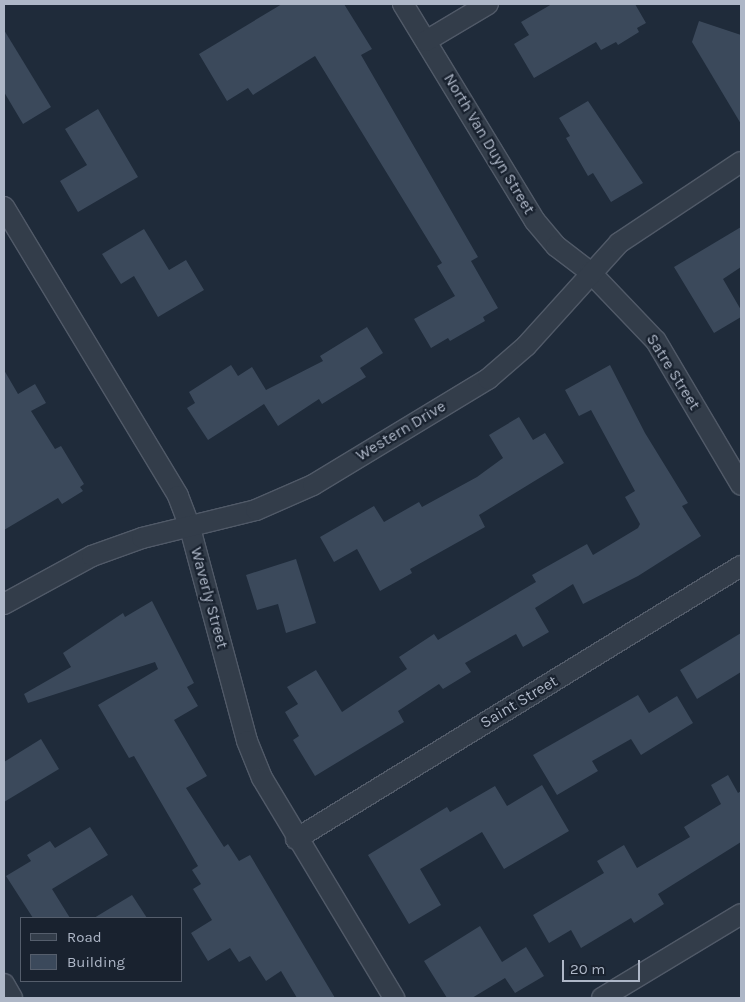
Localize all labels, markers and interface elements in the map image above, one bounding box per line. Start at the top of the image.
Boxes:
street label: North Van Duyn Street [439,70,539,218]
street label: Satre Street [642,330,704,414]
street label: Western Drive [353,397,449,465]
street label: Waverly Street [186,545,232,651]
street label: Saint Street [477,671,561,733]
legend [20,917,182,982]
text: Road [67,928,102,946]
scale bar [565,950,642,982]
text: Building [67,953,125,971]
text: 20 m [570,960,605,978]

